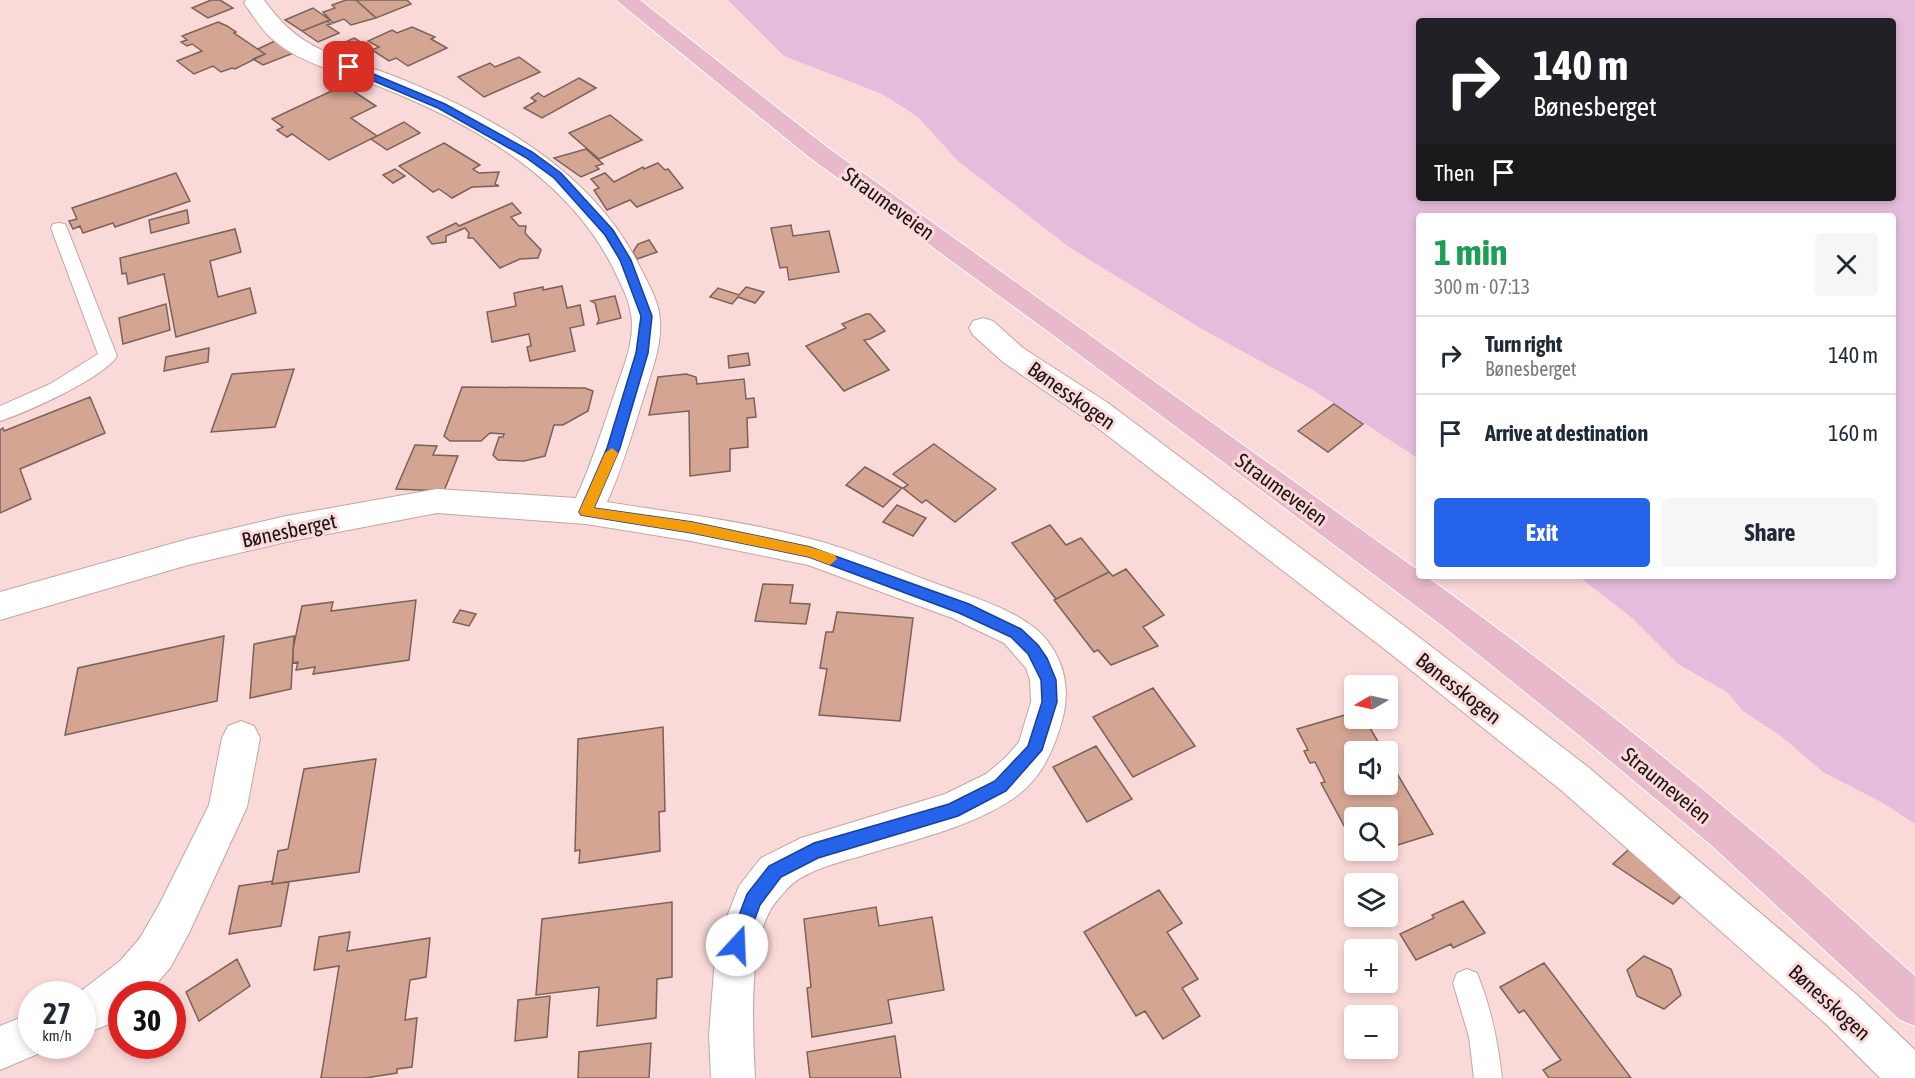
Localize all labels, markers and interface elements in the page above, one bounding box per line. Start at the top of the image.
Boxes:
pin [323,41,374,92]
text: 140 m [1533,41,1628,89]
icon: right [1434,42,1512,120]
icon: arrive [332,50,365,83]
text: Bønesberget [1533,91,1657,122]
icon: arrive [1487,156,1520,189]
text: Then [1434,160,1475,186]
street label: Straumeveien [838,162,940,244]
text: 1 min [1434,231,1508,273]
button: close [1815,233,1878,296]
text: 300 m · 07:13 [1434,275,1530,298]
text: Turn right [1485,331,1562,357]
icon: right [1434,339,1467,372]
text: 140 m [1828,342,1878,368]
street label: Bønesskogen [1024,356,1120,434]
text: Bønesberget [1485,357,1577,380]
icon: arrive [1434,417,1467,450]
text: Arrive at destination [1485,420,1648,446]
text: 160 m [1828,420,1878,446]
street label: Straumeveien [1231,448,1333,530]
button: Exit [1434,498,1650,567]
button: Share [1662,498,1878,567]
street label: Bønesberget [239,508,339,552]
street label: Bønesskogen [1412,647,1506,729]
north arrow [1344,675,1398,729]
map controls [1344,675,1398,1059]
button: sound [1344,741,1398,795]
street label: Straumeveien [1618,742,1716,828]
button: search [1344,807,1398,861]
button: layers [1344,873,1398,927]
position arrow [705,913,769,977]
button: + [1344,939,1398,993]
street label: Bønesskogen [1784,959,1876,1045]
speed limit sign: 30 [108,981,186,1059]
text: 27 [43,996,71,1030]
button: − [1344,1005,1398,1059]
text: km/h [42,1027,72,1044]

